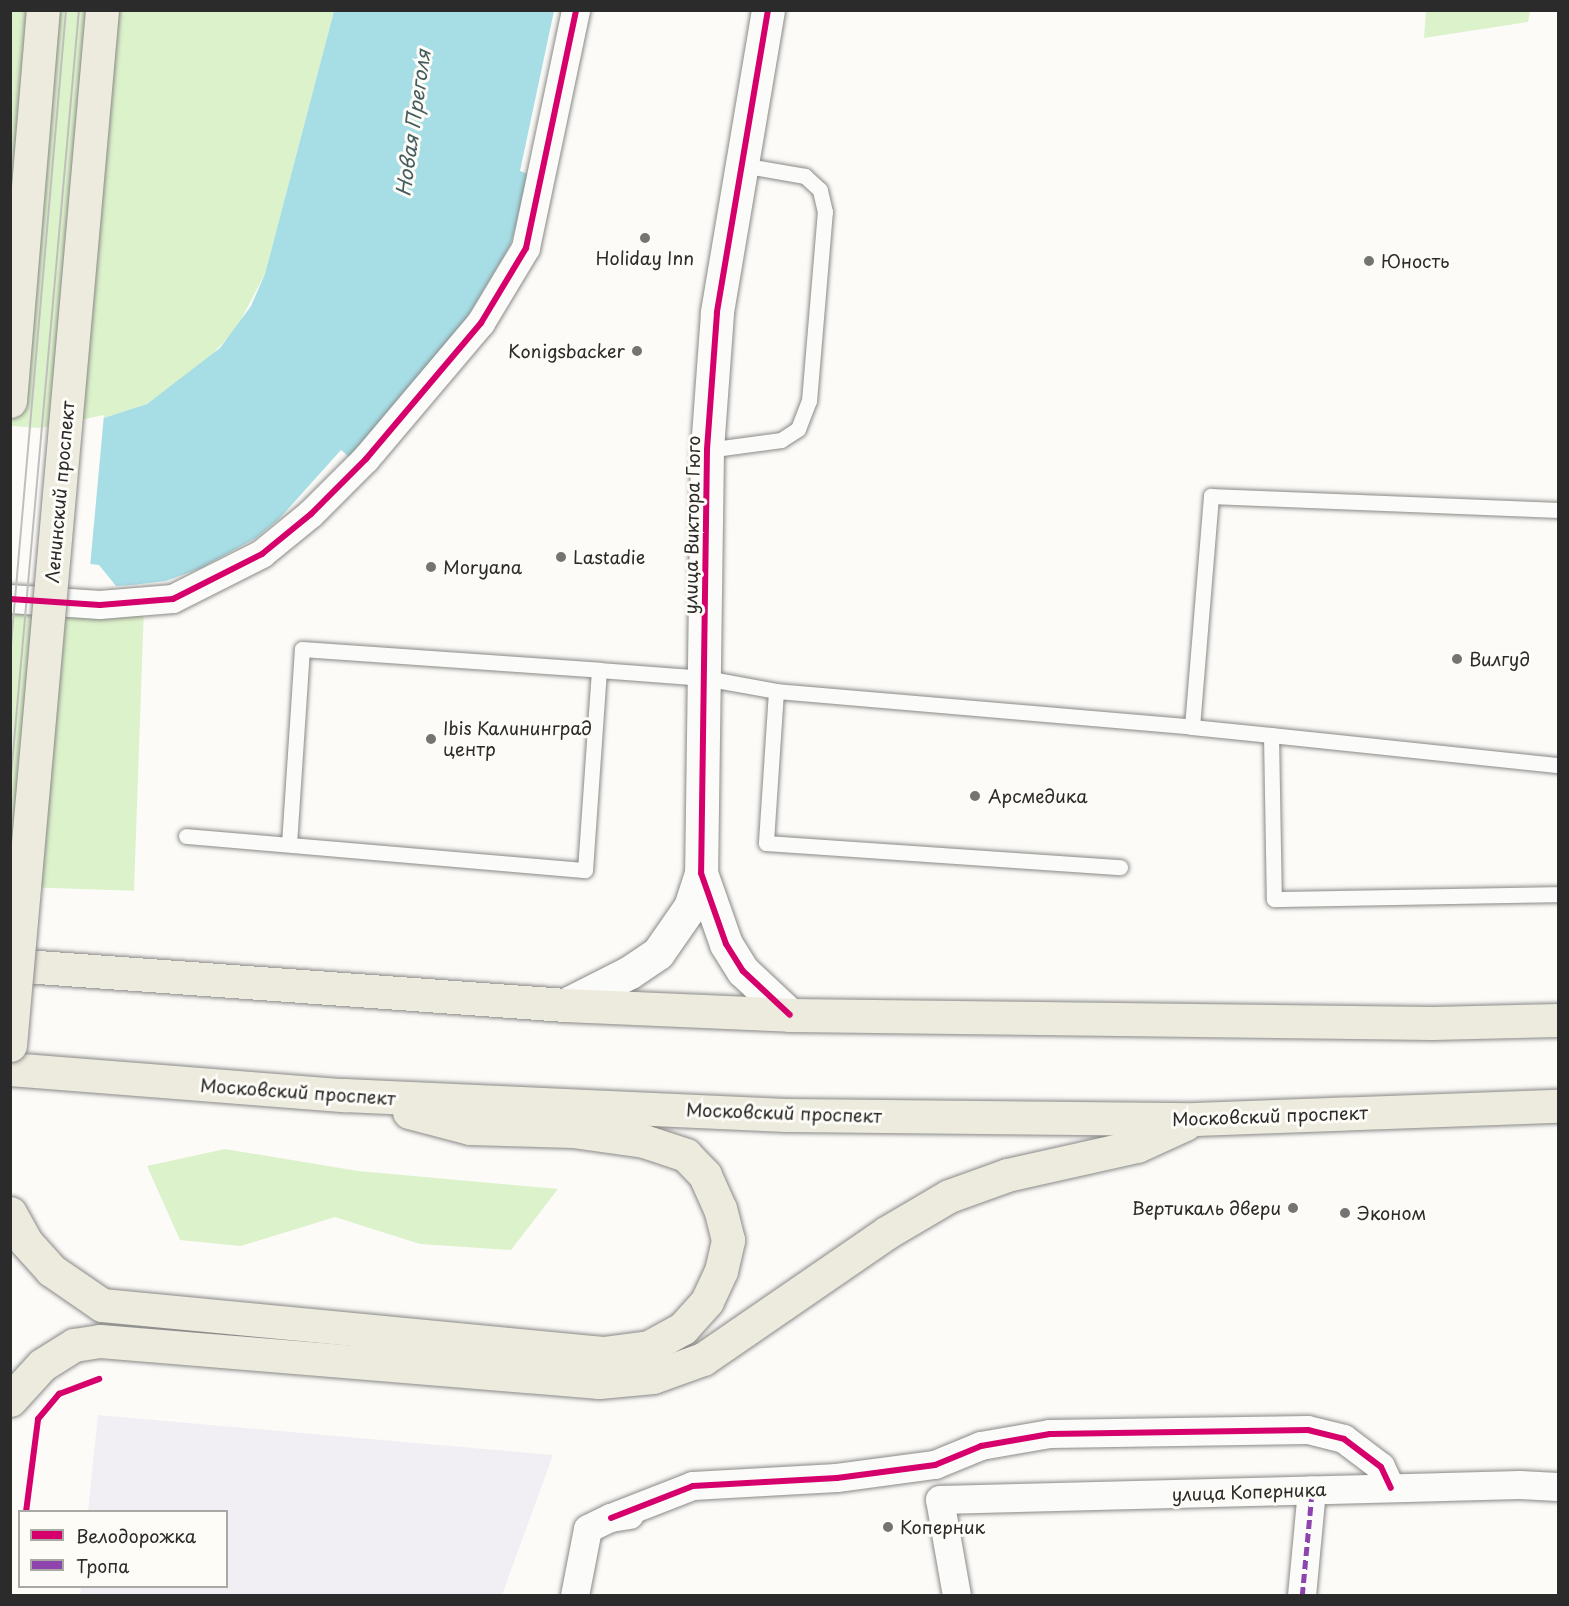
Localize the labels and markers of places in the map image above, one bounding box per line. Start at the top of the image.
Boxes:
marker: Holiday Inn [638,231,652,245]
place label: Holiday Inn [596,247,694,269]
place label: Юность [1381,250,1449,272]
marker: Юность [1362,254,1376,268]
place label: Konigsbacker [508,340,625,362]
marker: Konigsbacker [630,344,644,358]
place label: Lastadie [573,546,645,568]
marker: Lastadie [554,550,568,564]
place label: Moryana [443,556,522,578]
marker: Moryana [424,560,438,574]
place label: Вилгуд [1469,648,1530,670]
marker: Вилгуд [1450,652,1464,666]
place label: Ibis Калининград центр [443,718,593,760]
marker: Ibis Калининград центр [424,732,438,746]
place label: Арсмедика [988,785,1088,807]
marker: Арсмедика [966,787,984,805]
place label: Вертикаль двери [1132,1197,1281,1219]
marker: Вертикаль двери [1286,1201,1300,1215]
place label: Эконом [1357,1202,1426,1224]
marker: Эконом [1338,1206,1352,1220]
place label: Коперник [900,1516,985,1538]
marker: Коперник [881,1520,895,1534]

